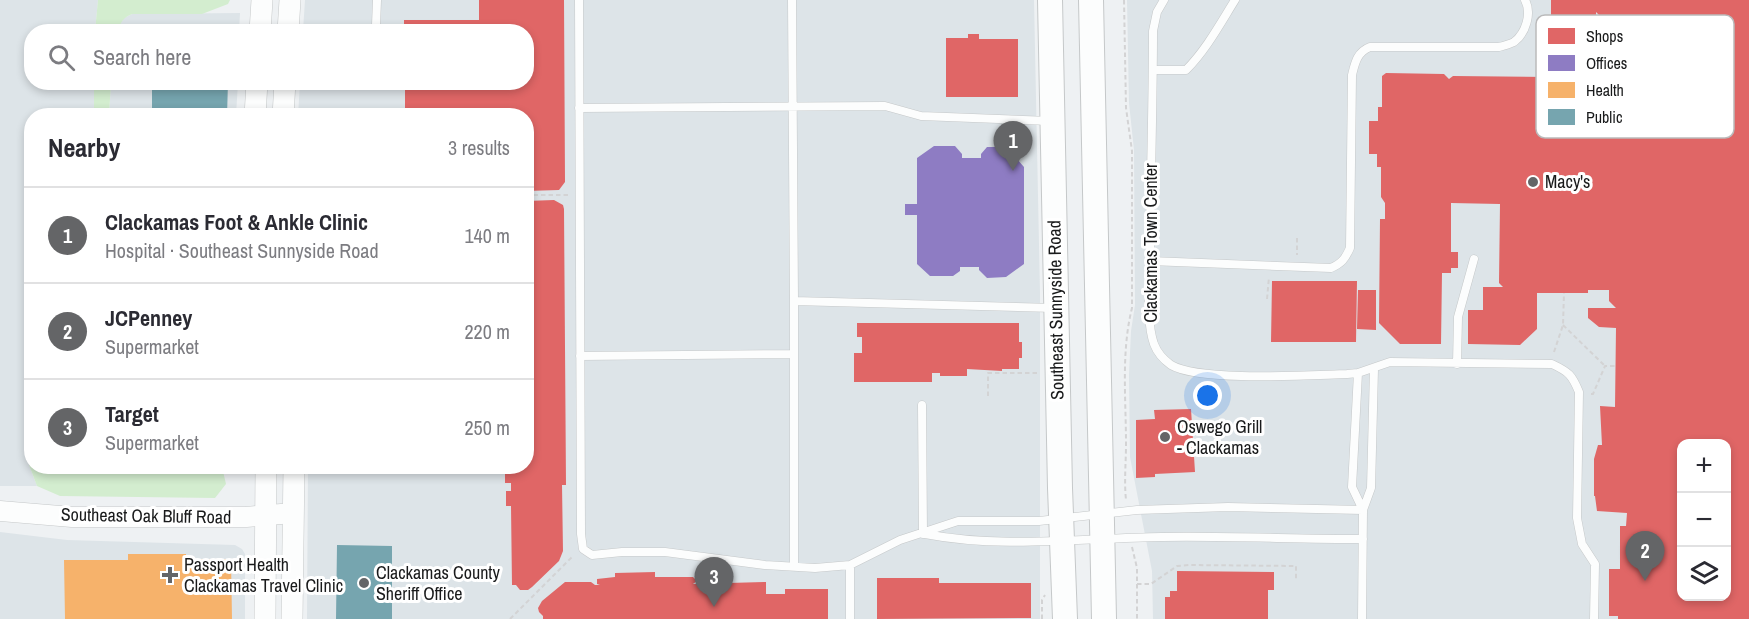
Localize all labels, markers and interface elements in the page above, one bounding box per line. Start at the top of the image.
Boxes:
legend [1536,15,1734,138]
search box [24,24,534,90]
text: Shops [1586,25,1623,47]
icon: search [45,41,78,74]
text: Search here [93,42,191,72]
text: Offices [1586,52,1627,74]
text: Health [1586,79,1624,101]
text: Public [1586,106,1623,128]
pin: 1 [994,122,1032,171]
text: Nearby [48,130,120,165]
text: 3 results [448,134,510,161]
street label: Clackamas Town Center [1138,163,1163,323]
place label: Macy's [1545,169,1590,194]
marker: Macy's [1526,175,1540,189]
text: Clackamas Foot & Ankle Clinic [105,207,368,237]
street label: Southeast Sunnyside Road [1041,220,1070,400]
text: 1 [63,222,72,249]
text: 140 m [464,222,510,249]
text: Hospital · Southeast Sunnyside Road [105,237,379,264]
text: JCPenney [105,303,192,333]
text: 2 [63,318,72,345]
text: 220 m [464,318,510,345]
text: Supermarket [105,333,199,360]
your location [1193,381,1222,410]
text: Target [105,399,159,429]
text: 3 [63,414,72,441]
text: 250 m [464,414,510,441]
place label: Oswego Grill - Clackamas [1177,414,1262,460]
text: Supermarket [105,429,199,456]
marker: Oswego Grill - Clackamas [1158,430,1172,444]
map controls [1677,439,1731,601]
button: + [1677,439,1731,493]
button: − [1677,493,1731,547]
street label: Southeast Oak Bluff Road [61,502,231,529]
pin: 2 [1626,532,1664,581]
button: layers [1677,547,1731,601]
place label: Passport Health Clackamas Travel Clinic [184,552,343,598]
pin: 3 [694,558,734,607]
place label: Clackamas County Sheriff Office [376,560,500,606]
marker: Passport Health Clackamas Travel Clinic [161,566,179,584]
marker: Clackamas County Sheriff Office [357,576,371,590]

